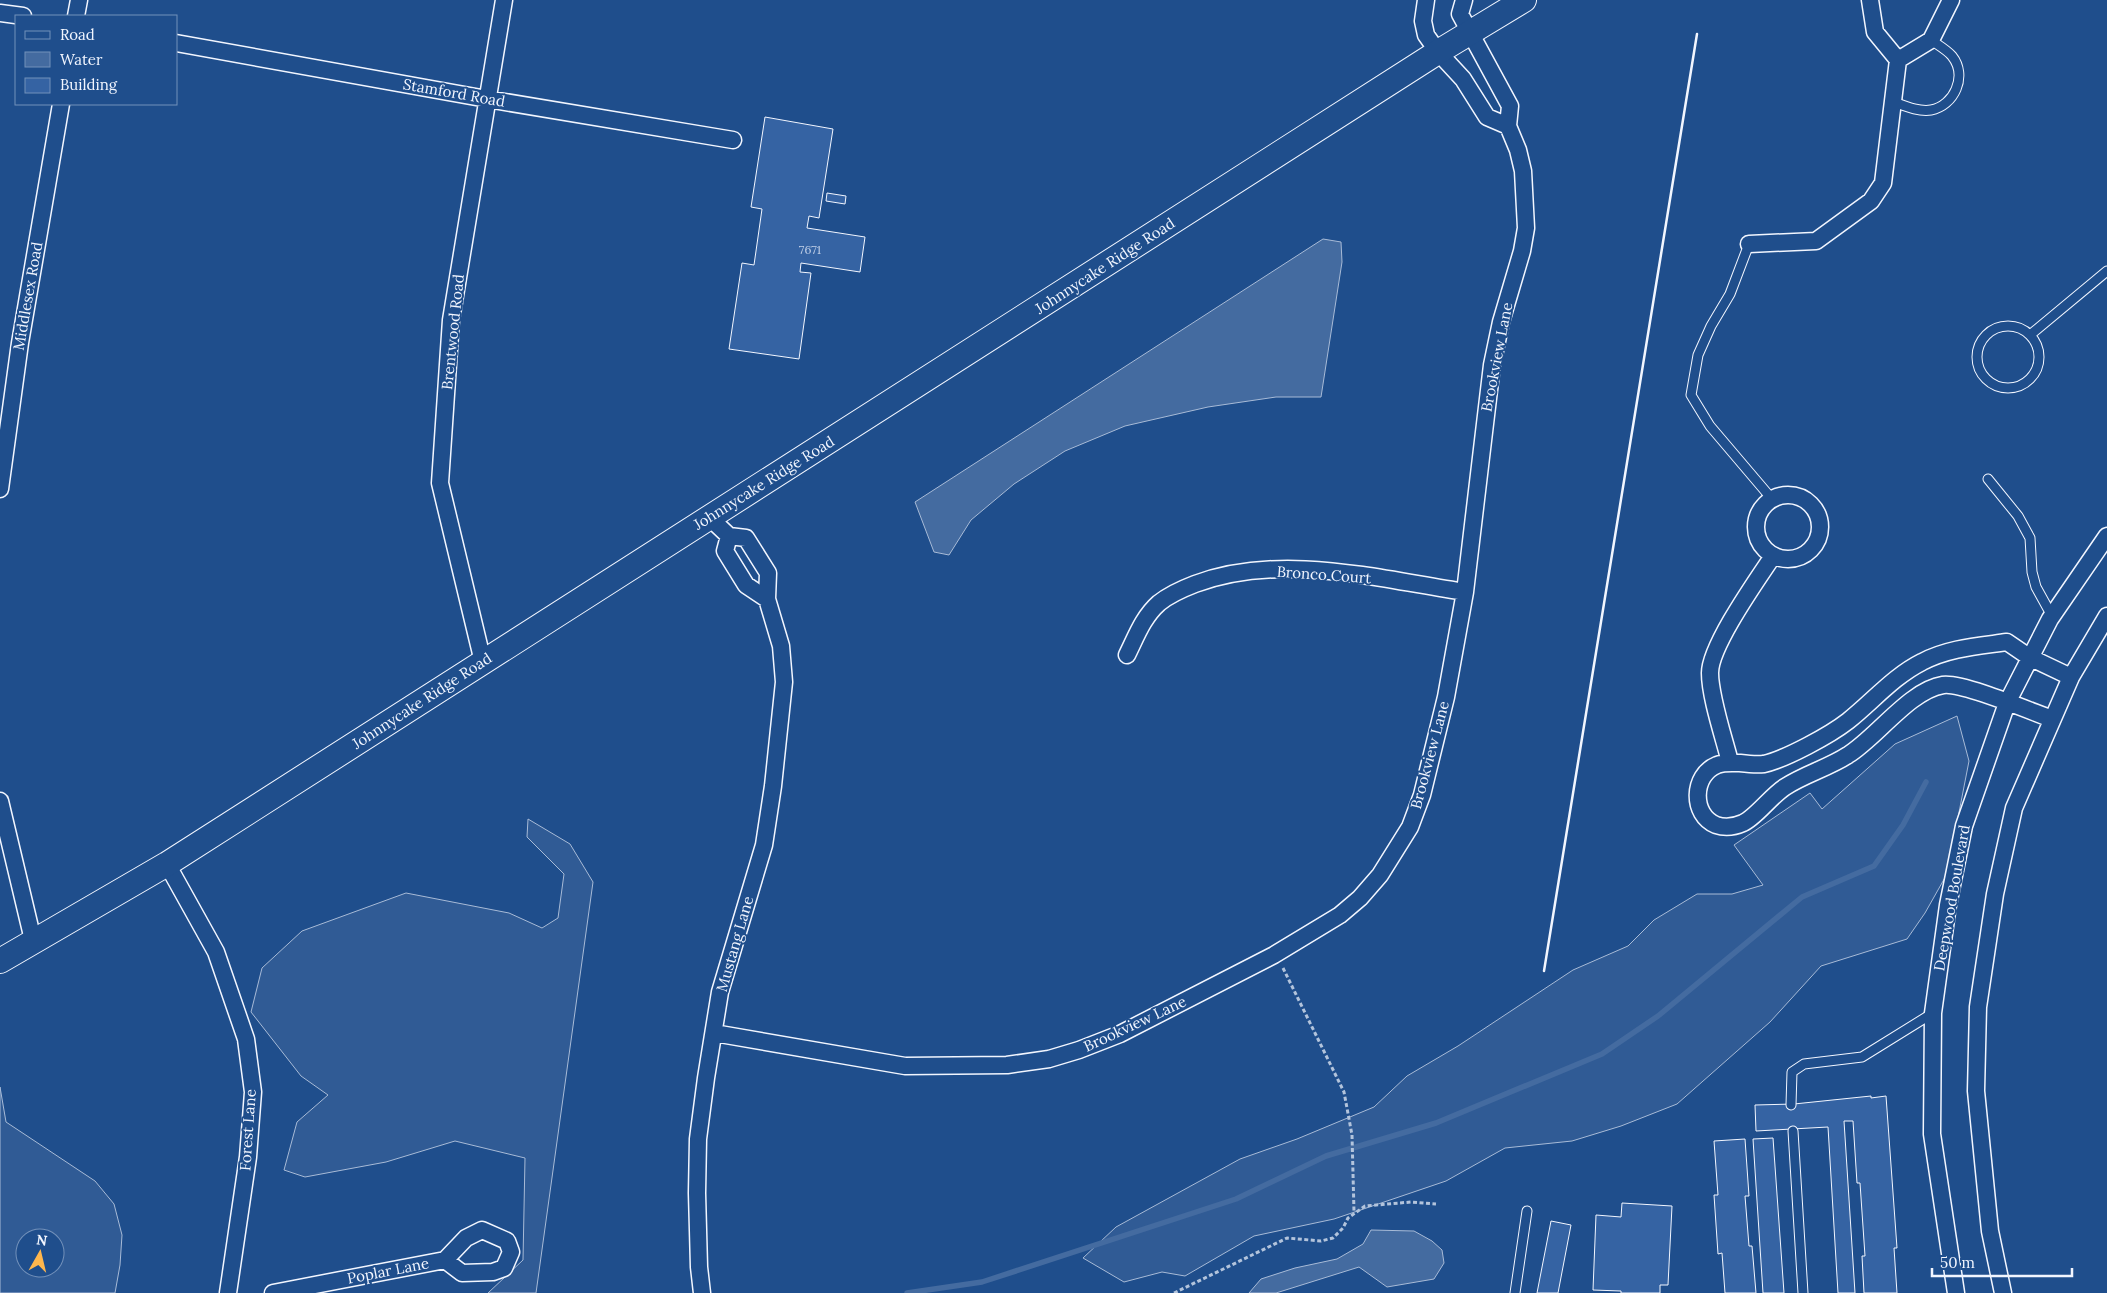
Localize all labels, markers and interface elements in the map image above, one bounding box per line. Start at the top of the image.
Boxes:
legend [15,15,178,105]
text: Road [60,25,95,44]
text: Water [60,50,103,69]
street label: Stamford Road [402,74,507,111]
text: Building [60,75,118,94]
street label: Johnnycake Ridge Road [1031,213,1178,318]
street label: Middlesex Road [9,240,46,352]
house number: 7671 [799,242,821,257]
street label: Brentwood Road [437,273,468,391]
street label: Brookview Lane [1477,301,1516,413]
street label: Johnnycake Ridge Road [689,431,838,534]
street label: Bronco Court [1276,562,1372,587]
street label: Johnnycake Ridge Road [348,648,495,753]
street label: Brookview Lane [1406,699,1453,811]
street label: Deepwood Boulevard [1929,823,1974,973]
street label: Mustang Lane [712,894,757,994]
street label: Brookview Lane [1080,991,1189,1056]
street label: Forest Lane [235,1088,260,1172]
north arrow [15,1228,65,1278]
text: N [35,1230,49,1250]
scale bar [1932,1246,2072,1278]
street label: Poplar Lane [345,1253,430,1288]
text: 50 m [1940,1253,1975,1272]

